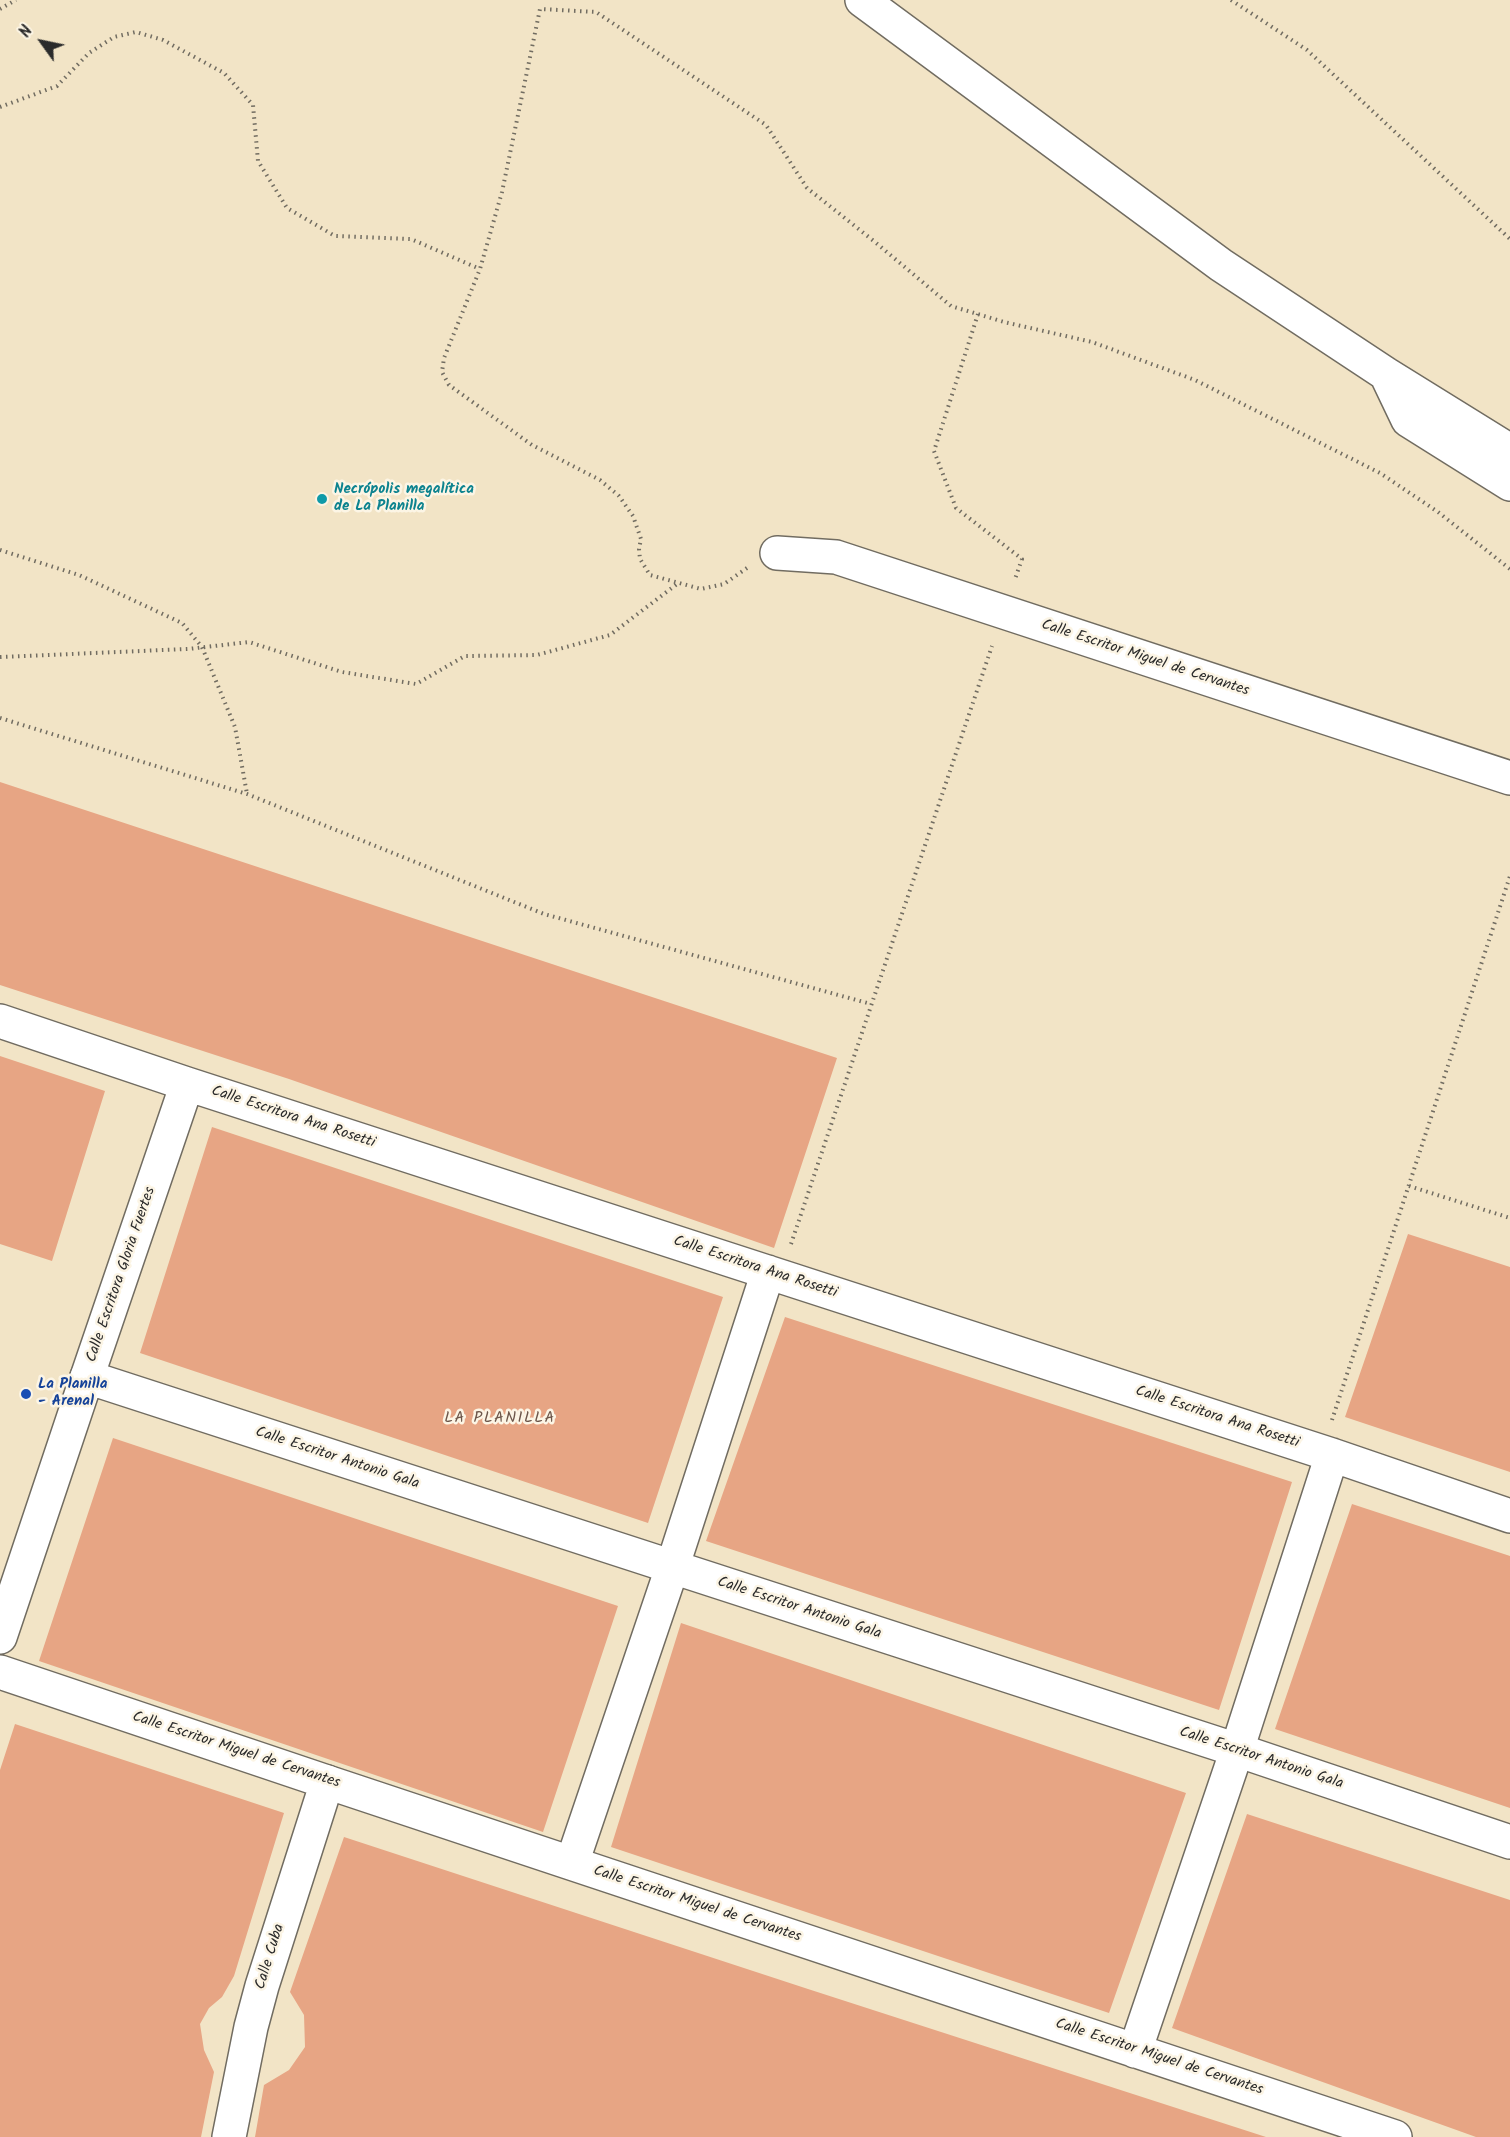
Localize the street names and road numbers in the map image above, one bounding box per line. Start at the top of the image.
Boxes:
street label: Calle Escritor Miguel de Cervantes [1039,617,1251,701]
street label: Calle Escritora Ana Rosetti [209,1083,377,1153]
street label: Calle Escritora Gloria Fuertes [84,1185,160,1365]
street label: Calle Escritora Ana Rosetti [671,1233,839,1303]
street label: Calle Escritora Ana Rosetti [1133,1383,1301,1453]
street label: Calle Escritor Antonio Gala [253,1424,421,1494]
street label: Calle Escritor Antonio Gala [715,1574,883,1644]
street label: Calle Escritor Miguel de Cervantes [130,1709,342,1793]
street label: Calle Escritor Antonio Gala [1177,1724,1345,1794]
street label: Calle Escritor Miguel de Cervantes [591,1863,803,1947]
street label: Calle Cuba [253,1922,289,1992]
street label: Calle Escritor Miguel de Cervantes [1053,2016,1265,2100]

